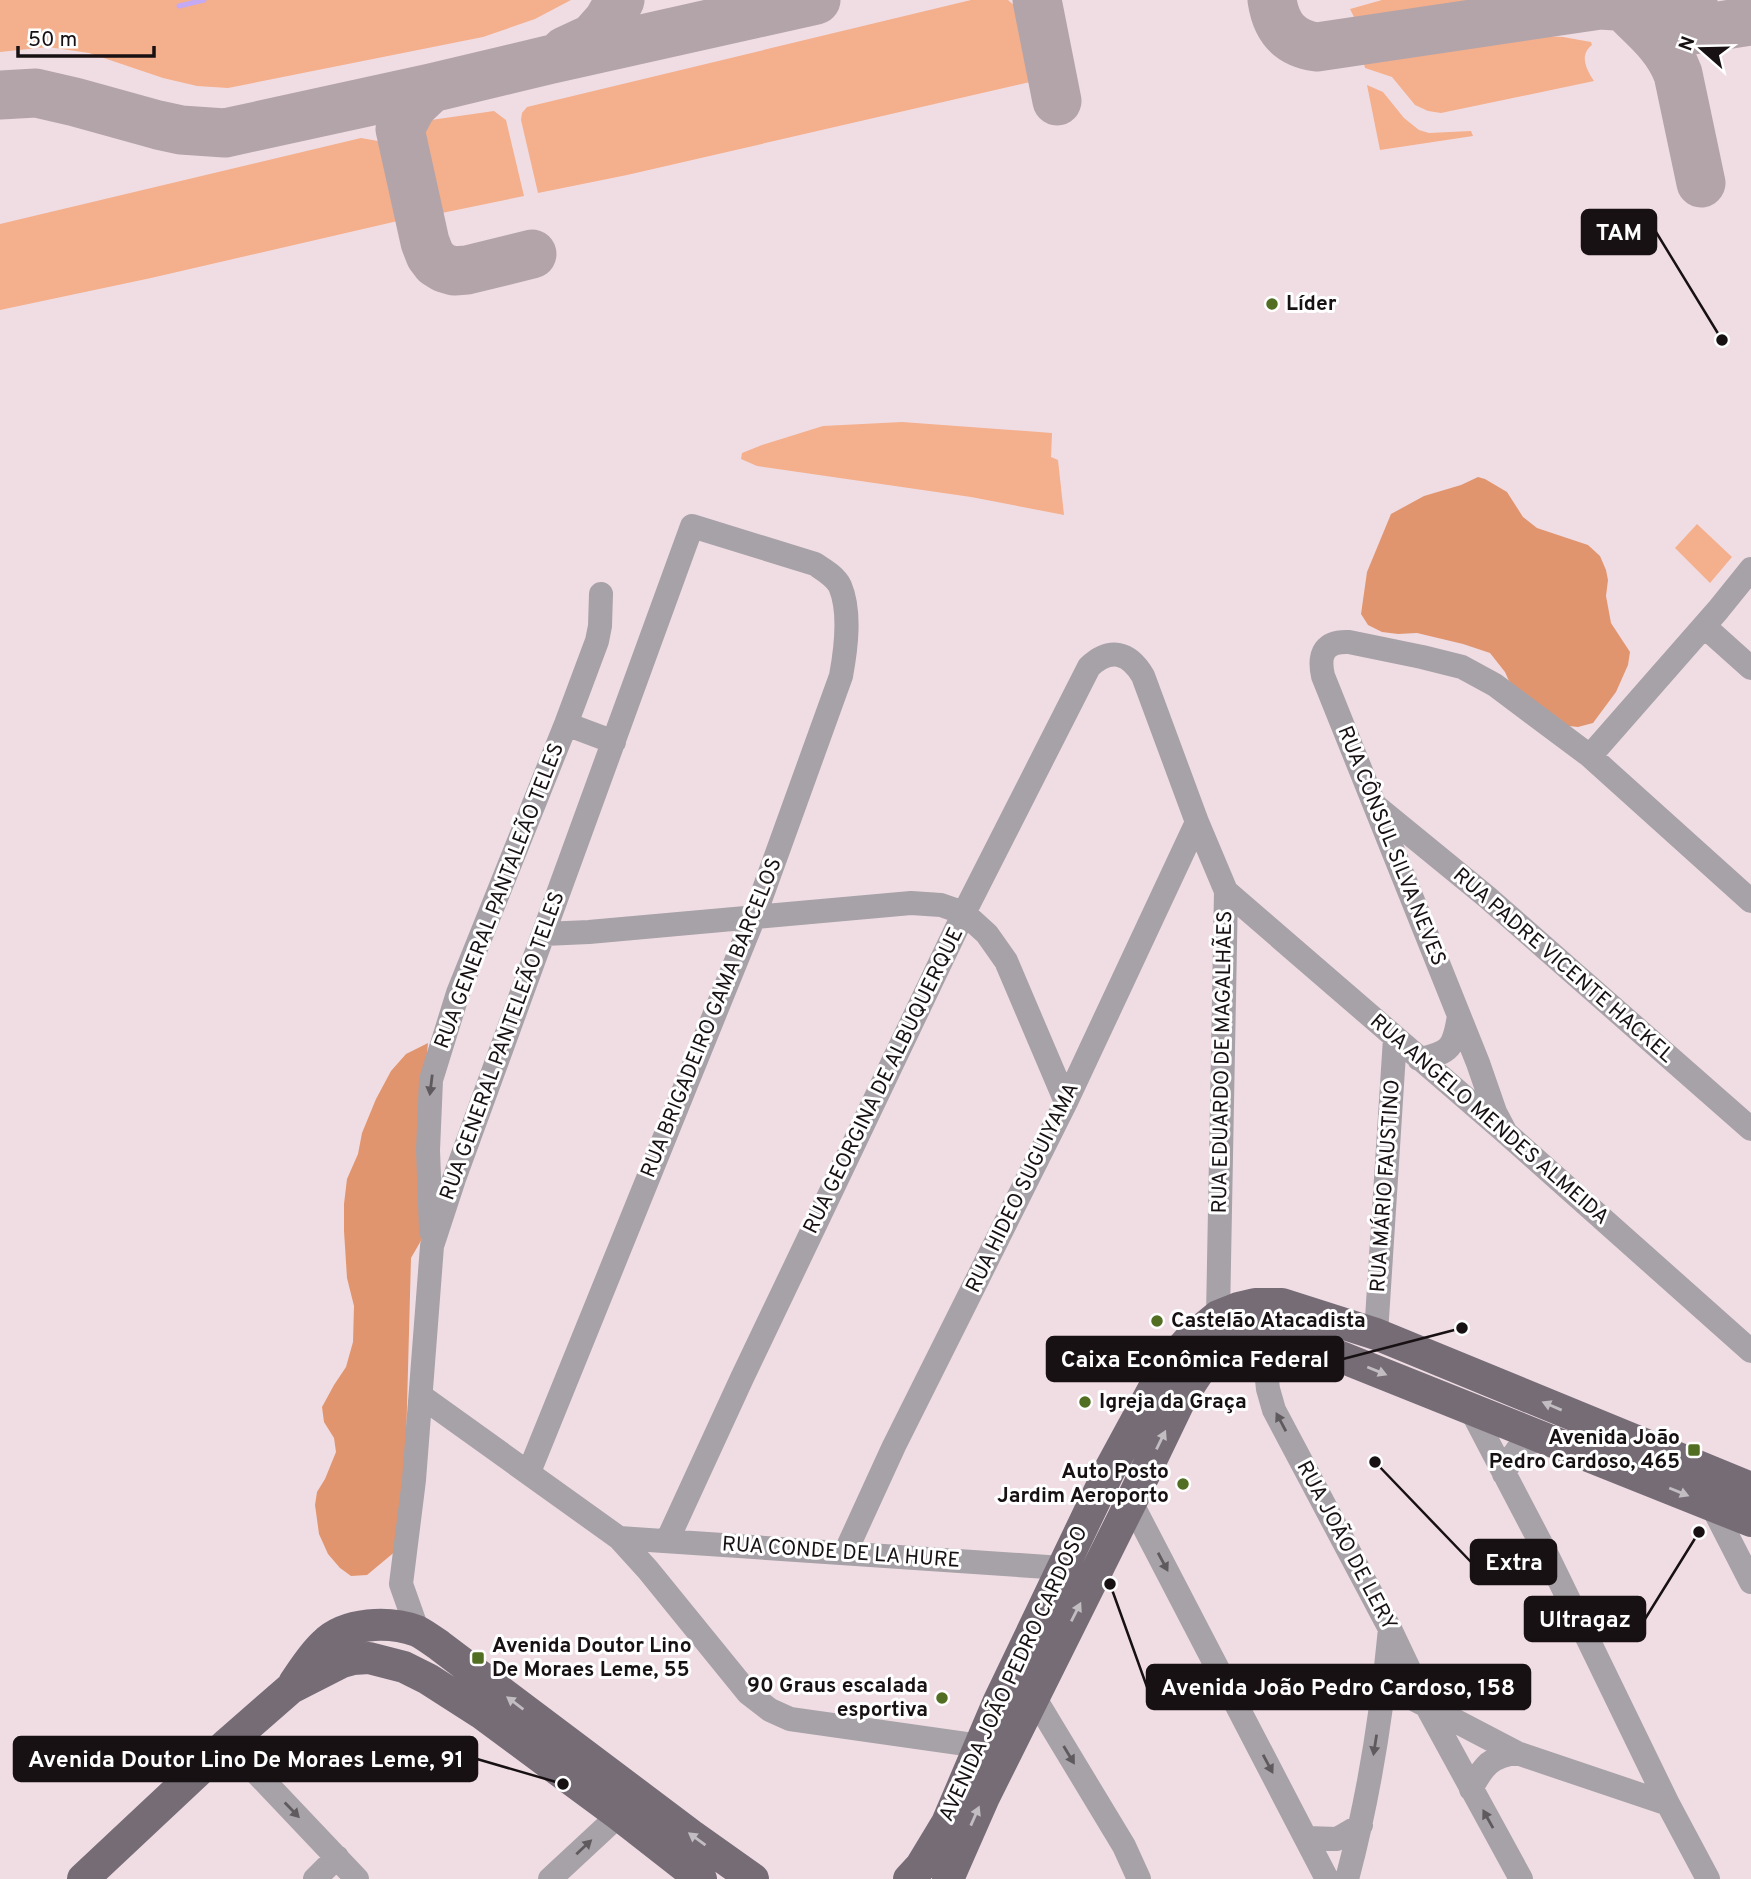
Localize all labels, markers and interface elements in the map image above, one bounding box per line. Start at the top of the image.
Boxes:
scale bar [18,14,154,58]
north arrow [1667,14,1737,84]
text: 50 m [28,27,77,54]
text: N [1674,33,1702,54]
callout: TAM [1582,210,1656,254]
text: TAM [1596,220,1642,249]
place label: Líder [1286,291,1337,318]
marker: Líder [1264,296,1280,312]
street label: RUA CÔNSUL SILVA NEVES [1330,722,1452,970]
street label: RUA GENERAL PANTALEÃO TELES [429,739,571,1053]
street label: RUA BRIGADEIRO GAMA BARCELOS [635,854,789,1182]
street label: RUA PADRE VICENTE HACKEL [1447,863,1679,1070]
street label: RUA GENERAL PANTELEÃO TELES [434,888,572,1204]
street label: RUA EDUARDO DE MAGALHÃES [1207,910,1239,1214]
street label: RUA GEORGINA DE ALBUQUERQUE [798,923,970,1239]
street label: RUA ANGELO MENDES ALMEIDA [1364,1009,1614,1231]
one-way arrow [426,1074,437,1096]
street label: RUA HIDEO SUGUIYAMA [960,1078,1086,1298]
street label: RUA MÁRIO FAUSTINO [1364,1079,1407,1293]
place label: Castelão Atacadista [1171,1308,1366,1335]
marker: Castelão Atacadista [1149,1313,1165,1329]
callout: Caixa Econômica Federal [1047,1337,1343,1381]
text: Caixa Econômica Federal [1061,1347,1329,1376]
one-way arrow [1367,1366,1388,1377]
place label: Igreja da Graça [1099,1389,1247,1416]
marker: Igreja da Graça [1077,1394,1093,1410]
one-way arrow [1542,1400,1562,1412]
one-way arrow [1275,1412,1286,1432]
place label: Avenida João Pedro Cardoso, 465 [1489,1425,1680,1476]
one-way arrow [1155,1430,1166,1450]
marker: Avenida João Pedro Cardoso, 465 [1686,1442,1702,1458]
street label: RUA JOÃO DE LERY [1290,1456,1402,1636]
place label: Auto Posto Jardim Aeroporto [997,1459,1169,1510]
marker: Auto Posto Jardim Aeroporto [1175,1476,1191,1492]
one-way arrow [1669,1487,1690,1498]
street label: AVENIDA JOÃO PEDRO CARDOSO [933,1522,1095,1826]
street label: RUA CONDE DE LA HURE [721,1531,961,1575]
callout: Extra [1471,1540,1556,1584]
text: Extra [1485,1550,1543,1579]
one-way arrow [1157,1552,1169,1572]
callout: Ultragaz [1525,1597,1645,1641]
one-way arrow [1070,1603,1082,1622]
text: Ultragaz [1539,1607,1631,1636]
place label: Avenida Doutor Lino De Moraes Leme, 55 [492,1633,692,1684]
marker: Avenida Doutor Lino De Moraes Leme, 55 [470,1650,486,1666]
callout: Avenida João Pedro Cardoso, 158 [1147,1665,1530,1709]
place label: 90 Graus escalada esportiva [747,1673,928,1724]
text: Avenida João Pedro Cardoso, 158 [1161,1675,1515,1704]
marker: 90 Graus escalada esportiva [934,1690,950,1706]
one-way arrow [506,1696,524,1710]
one-way arrow [1369,1734,1380,1756]
callout: Avenida Doutor Lino De Moraes Leme, 91 [14,1737,477,1781]
one-way arrow [1063,1745,1075,1764]
text: Avenida Doutor Lino De Moraes Leme, 91 [28,1747,464,1776]
one-way arrow [1263,1754,1274,1774]
one-way arrow [283,1801,299,1818]
one-way arrow [970,1806,981,1827]
one-way arrow [1482,1810,1494,1829]
one-way arrow [688,1832,706,1846]
one-way arrow [575,1839,593,1855]

